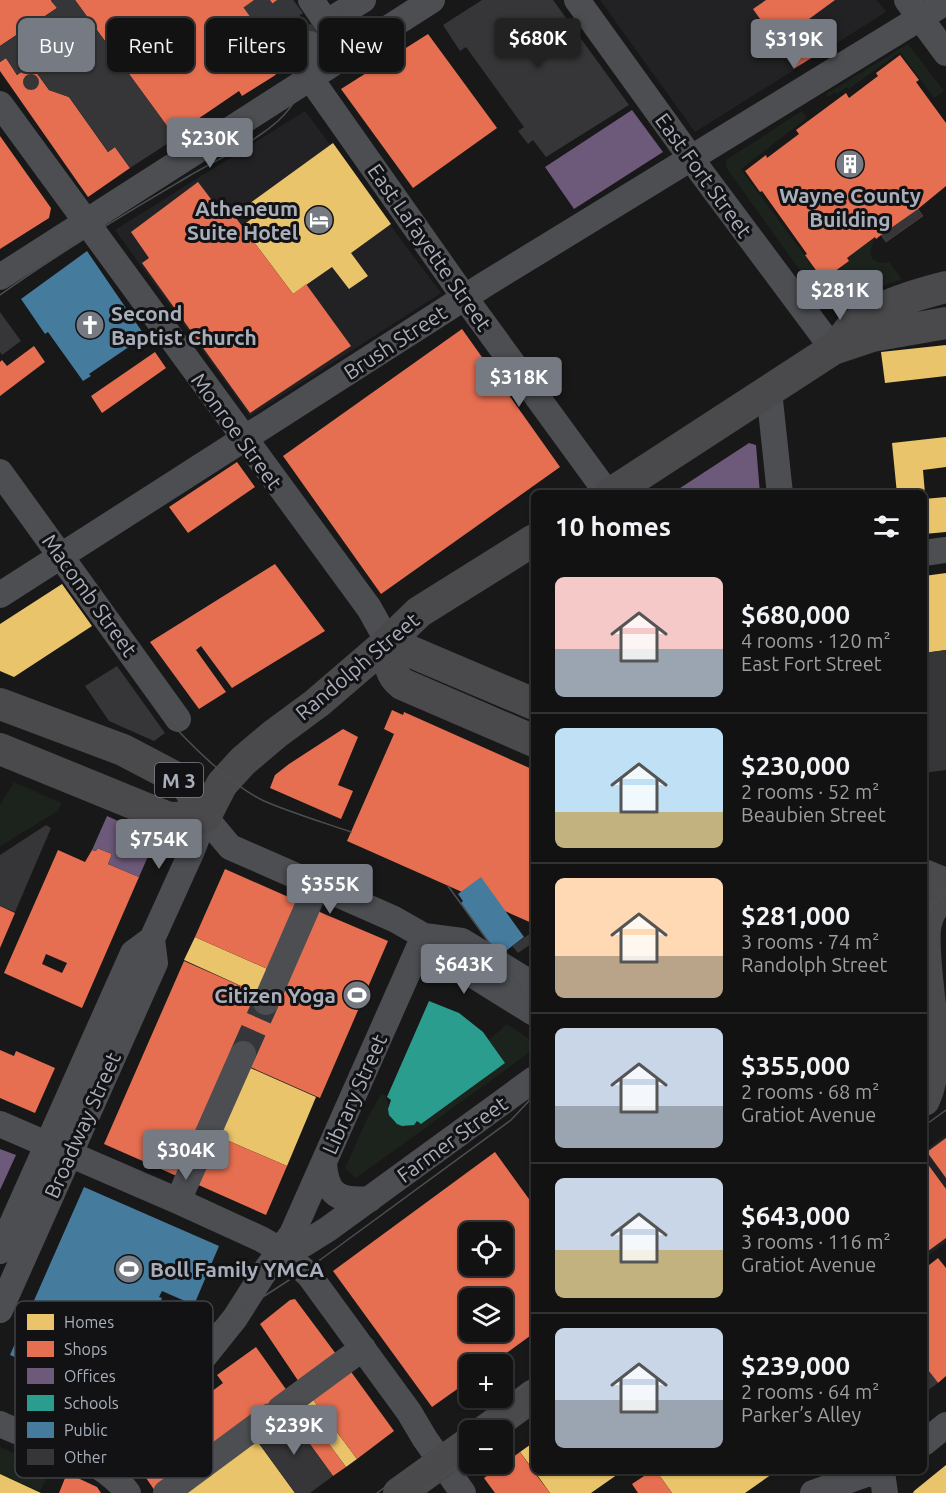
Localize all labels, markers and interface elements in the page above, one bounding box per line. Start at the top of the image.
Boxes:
chip: Buy [18,18,95,72]
chip: Rent [107,18,194,72]
chip: Filters [206,18,307,72]
chip: New [319,18,404,72]
pin: $680K [496,18,580,69]
pin: $319K [752,19,836,70]
text: $680K [509,26,567,49]
text: $319K [765,27,823,50]
street label: East Fort Street [651,108,757,242]
pin: $230K [168,118,252,169]
text: $230K [181,126,239,149]
building icon: Wayne County Building [834,148,866,180]
street label: East Lafayette Street [363,159,497,335]
place label: Wayne County Building [779,183,921,231]
place label: Atheneum Suite Hotel [187,196,298,244]
hotel icon: Atheneum Suite Hotel [303,204,335,236]
pin: $281K [798,270,882,321]
text: $281K [811,278,869,301]
street label: Brush Street [339,300,451,384]
place label: Second Baptist Church [111,301,257,349]
church icon: Second Baptist Church [74,309,106,341]
pin: $318K [477,357,561,408]
text: $318K [490,365,548,388]
street label: Monroe Street [187,368,287,494]
icon: filters [870,510,903,543]
text: 10 homes [555,512,671,541]
street label: Macomb Street [38,529,142,661]
text: $680,000 [741,600,850,629]
icon: home [603,601,675,673]
street label: Randolph Street [290,607,424,725]
text: 4 rooms · 120 m² [741,629,891,652]
text: East Fort Street [741,652,882,675]
text: $230,000 [741,751,850,780]
icon: home [603,752,675,824]
road number: M 3 [155,763,203,797]
text: 2 rooms · 52 m² [741,780,879,803]
text: Beaubien Street [741,803,886,826]
pin: $754K [117,819,201,870]
text: $754K [130,827,188,850]
pin: $355K [288,864,372,915]
text: $355K [301,872,359,895]
text: $281,000 [741,901,850,930]
icon: home [603,902,675,974]
text: 3 rooms · 74 m² [741,930,879,953]
pin: $643K [422,944,506,995]
text: $643K [435,952,493,975]
text: Randolph Street [741,953,887,976]
sports icon: Citizen Yoga [341,979,373,1011]
place label: Citizen Yoga [214,983,336,1007]
street label: Library Street [317,1030,391,1158]
street label: Broadway Street [39,1048,125,1202]
text: $355,000 [741,1051,850,1080]
icon: home [603,1052,675,1124]
text: 2 rooms · 68 m² [741,1080,879,1103]
street label: Farmer Street [392,1091,512,1187]
text: Gratiot Avenue [741,1103,876,1126]
pin: $304K [144,1130,228,1181]
text: $304K [157,1138,215,1161]
text: $643,000 [741,1201,850,1230]
icon: home [603,1202,675,1274]
map controls [459,1222,513,1474]
button: locate [459,1222,513,1276]
text: 3 rooms · 116 m² [741,1230,891,1253]
sports icon: Boll Family YMCA [113,1253,145,1285]
text: Gratiot Avenue [741,1253,876,1276]
place label: Boll Family YMCA [150,1257,324,1281]
button: layers [459,1288,513,1342]
legend [15,1301,213,1478]
text: Homes [64,1313,114,1331]
text: Shops [64,1340,107,1358]
text: $239,000 [741,1351,850,1380]
icon: home [603,1352,675,1424]
button: + [459,1354,513,1408]
text: Offices [64,1367,116,1385]
text: 2 rooms · 64 m² [741,1380,879,1403]
text: Schools [64,1394,119,1412]
text: Parker’s Alley [741,1403,861,1426]
pin: $239K [252,1405,336,1456]
text: $239K [265,1413,323,1436]
button: − [459,1420,513,1474]
text: Public [64,1421,108,1439]
text: Other [64,1448,107,1466]

